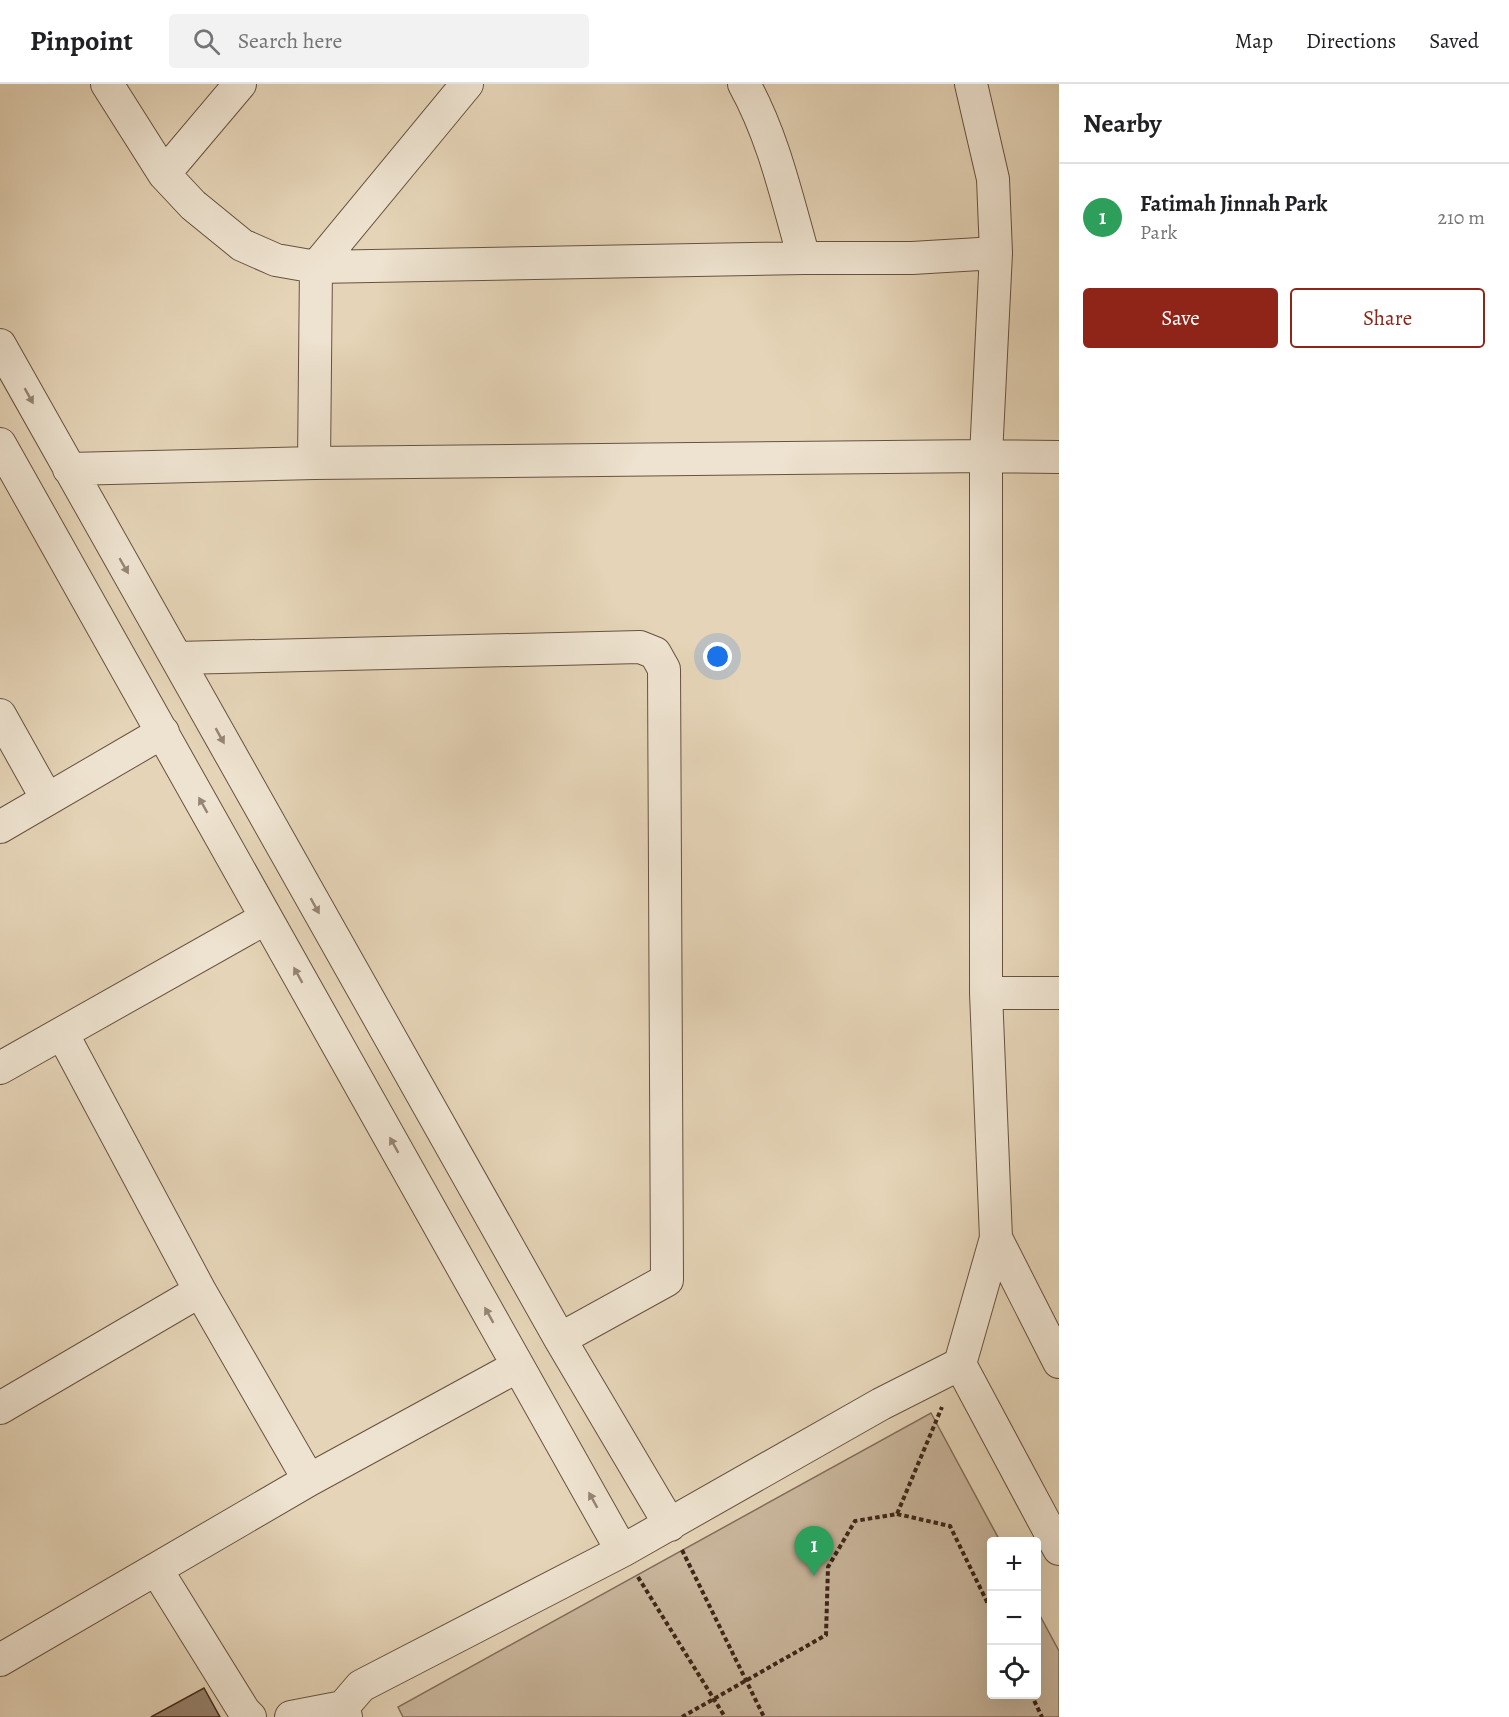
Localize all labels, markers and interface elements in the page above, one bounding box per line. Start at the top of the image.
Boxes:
search box [169,14,589,68]
text: Pinpoint [30,22,133,60]
icon: search [190,25,223,58]
text: Search here [238,26,342,56]
text: Map [1235,27,1273,55]
text: Directions [1306,27,1396,55]
text: Saved [1429,27,1479,55]
text: Nearby [1083,106,1162,141]
text: Fatimah Jinnah Park [1140,189,1327,219]
text: 1 [1099,204,1106,231]
text: 210 m [1437,204,1485,231]
text: Park [1140,219,1178,246]
button: Save [1083,288,1278,348]
button: Share [1290,288,1485,348]
one-way arrow [23,388,34,404]
one-way arrow [119,558,129,575]
your location [703,642,732,671]
one-way arrow [215,728,225,745]
one-way arrow [198,796,208,813]
one-way arrow [310,898,320,915]
one-way arrow [293,966,303,983]
one-way arrow [389,1136,399,1153]
one-way arrow [484,1306,494,1323]
one-way arrow [588,1491,598,1508]
pin: 1 [794,1526,834,1576]
map controls [987,1537,1041,1699]
button: + [987,1537,1041,1591]
button: − [987,1591,1041,1645]
button: locate [987,1645,1041,1699]

